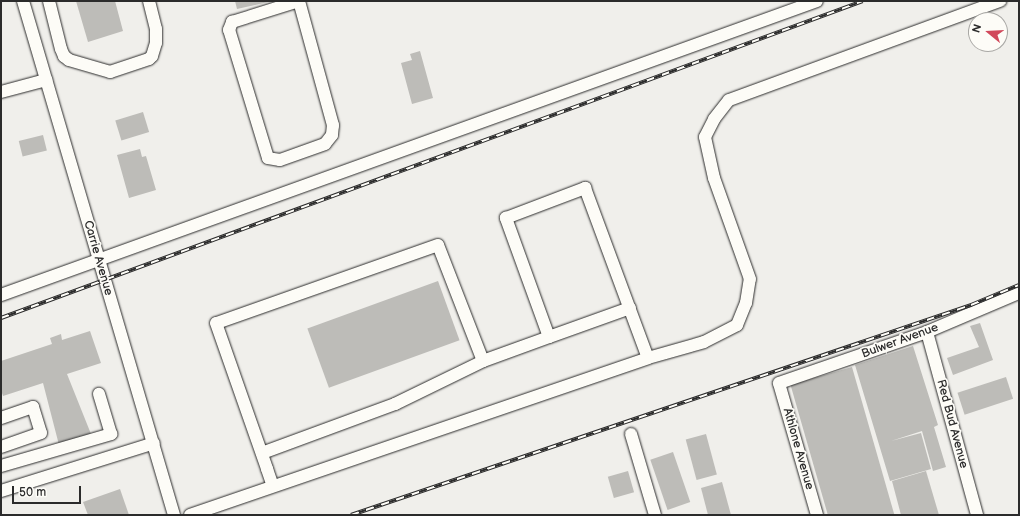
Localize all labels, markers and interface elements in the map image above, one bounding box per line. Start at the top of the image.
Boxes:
north arrow [968,12,1008,52]
text: N [970,23,985,34]
street label: Carrie Avenue [80,219,116,297]
street label: Bulwer Avenue [860,320,940,362]
street label: Red Bud Avenue [933,378,971,470]
street label: Athlone Avenue [779,406,817,492]
scale bar [14,478,83,504]
text: 50 m [19,485,46,500]

